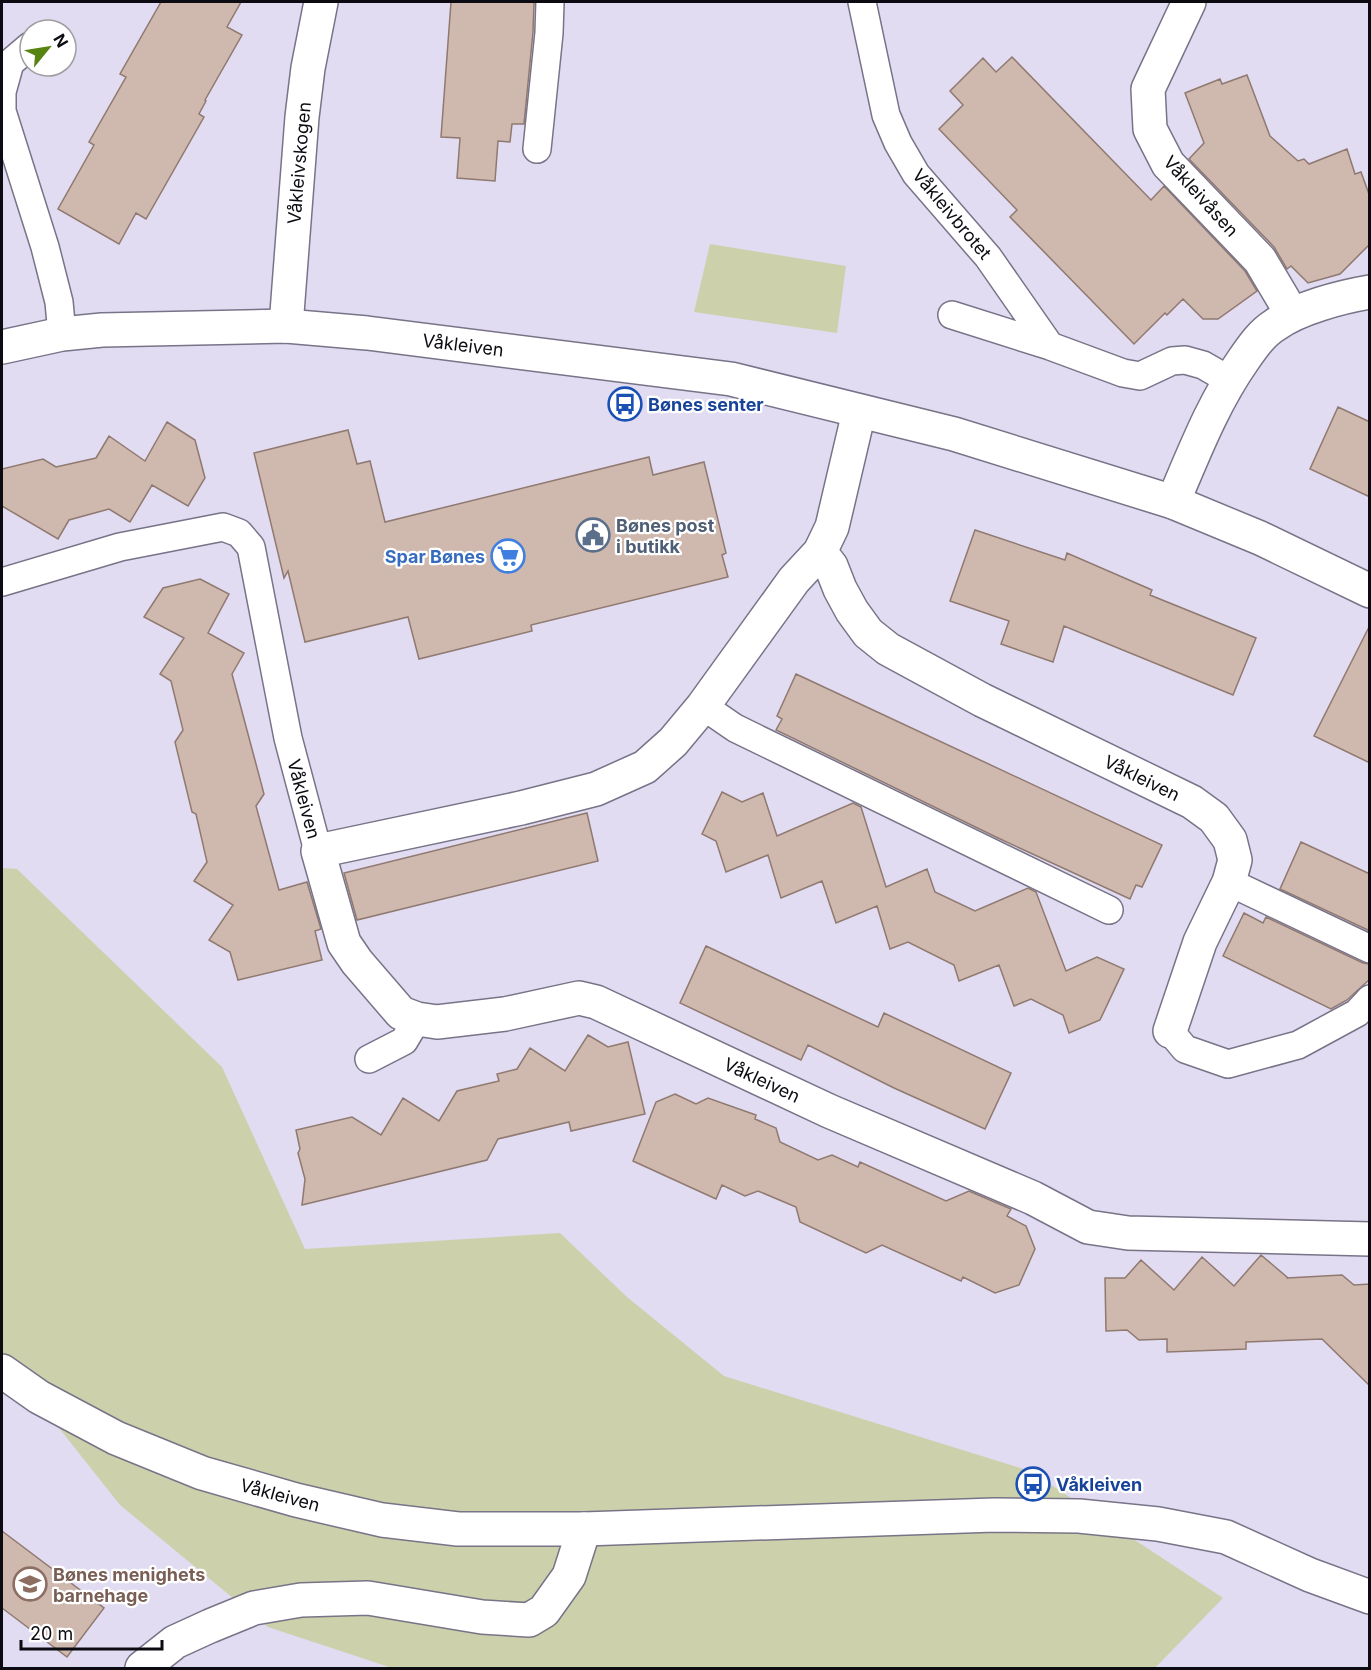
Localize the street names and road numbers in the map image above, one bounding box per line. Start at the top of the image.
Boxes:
street label: Våkleivskogen [283,101,315,225]
street label: Våkleivåsen [1159,151,1243,241]
street label: Våkleivbrotet [908,165,996,263]
street label: Våkleiven [421,330,505,360]
street label: Våkleiven [1101,751,1183,805]
street label: Våkleiven [283,757,325,841]
street label: Våkleiven [721,1053,803,1107]
street label: Våkleiven [238,1474,322,1516]

